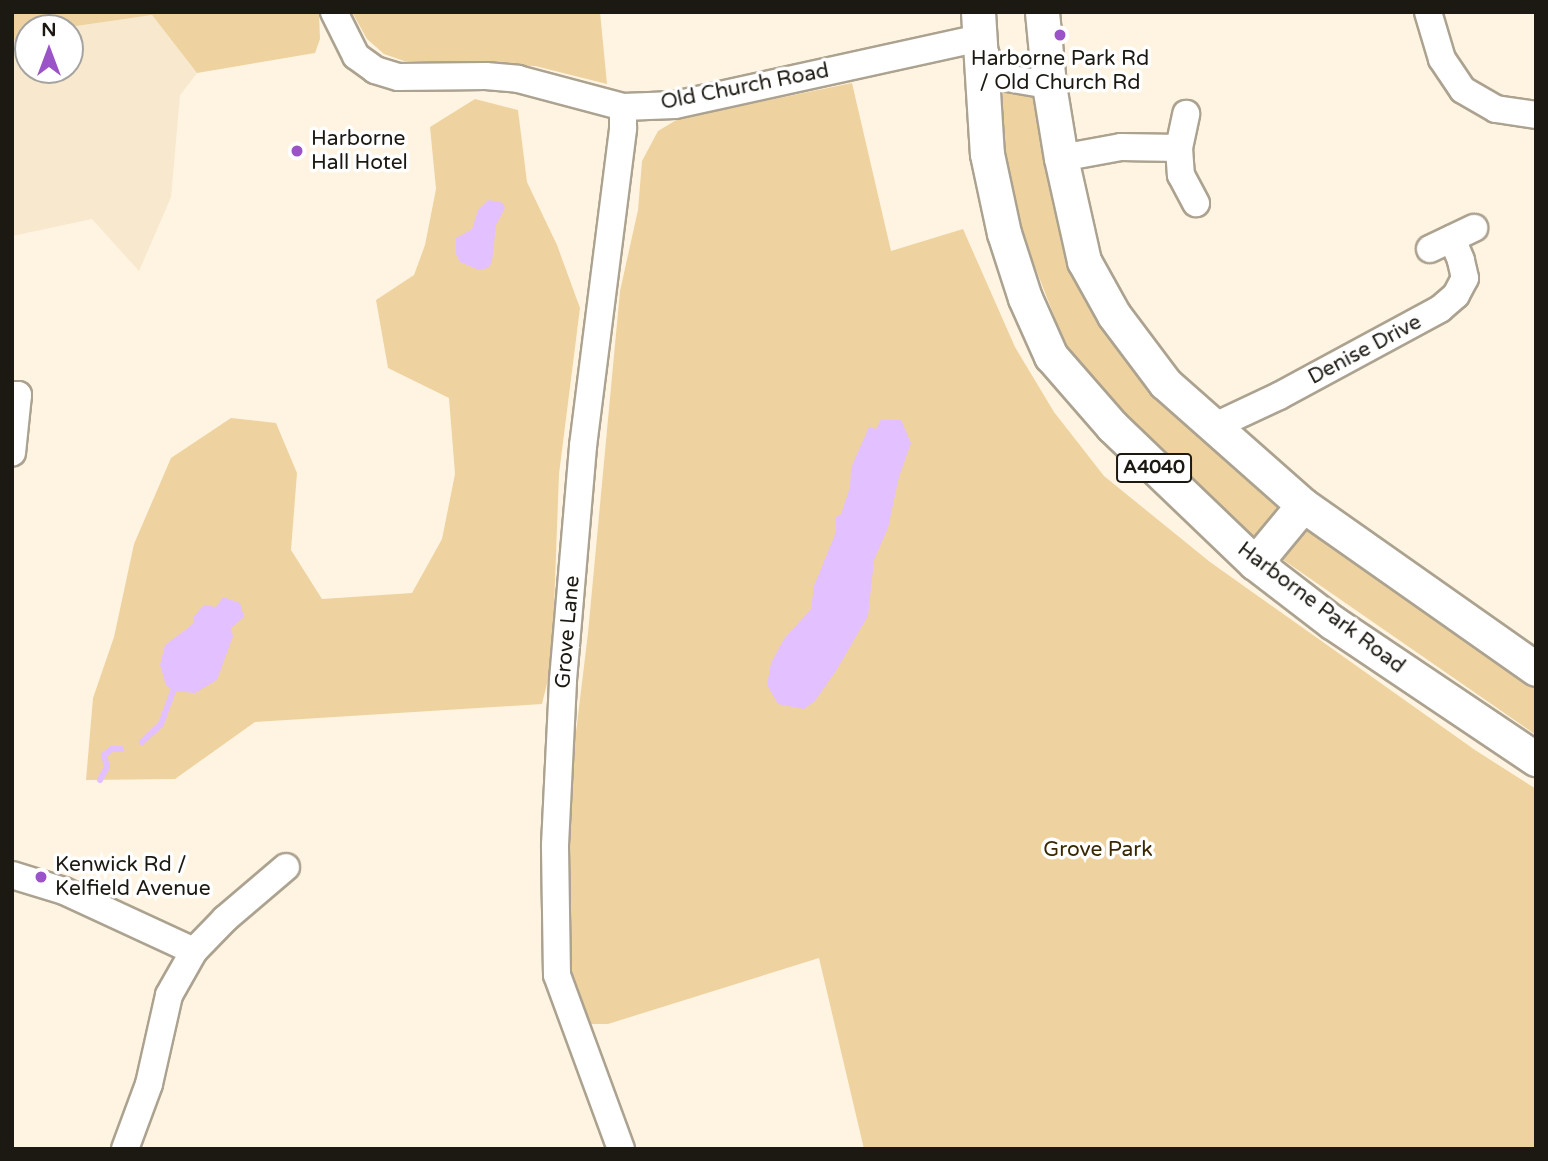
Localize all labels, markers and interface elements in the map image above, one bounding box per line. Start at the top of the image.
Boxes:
north arrow [14,14,84,84]
text: N [41,19,57,41]
marker: Harborne Park Rd / Old Church Rd [1052,27,1068,43]
place label: Harborne Park Rd / Old Church Rd [971,46,1149,96]
street label: Old Church Road [659,58,831,116]
place label: Harborne Hall Hotel [311,126,408,176]
marker: Harborne Hall Hotel [289,143,305,159]
street label: Denise Drive [1304,310,1426,390]
road number: A4040 [1116,453,1192,484]
street label: Harborne Park Road [1232,537,1410,679]
street label: Grove Lane [551,575,585,689]
park label: Grove Park [1043,837,1153,863]
place label: Kenwick Rd / Kelfield Avenue [55,852,211,902]
marker: Kenwick Rd / Kelfield Avenue [33,869,49,885]

